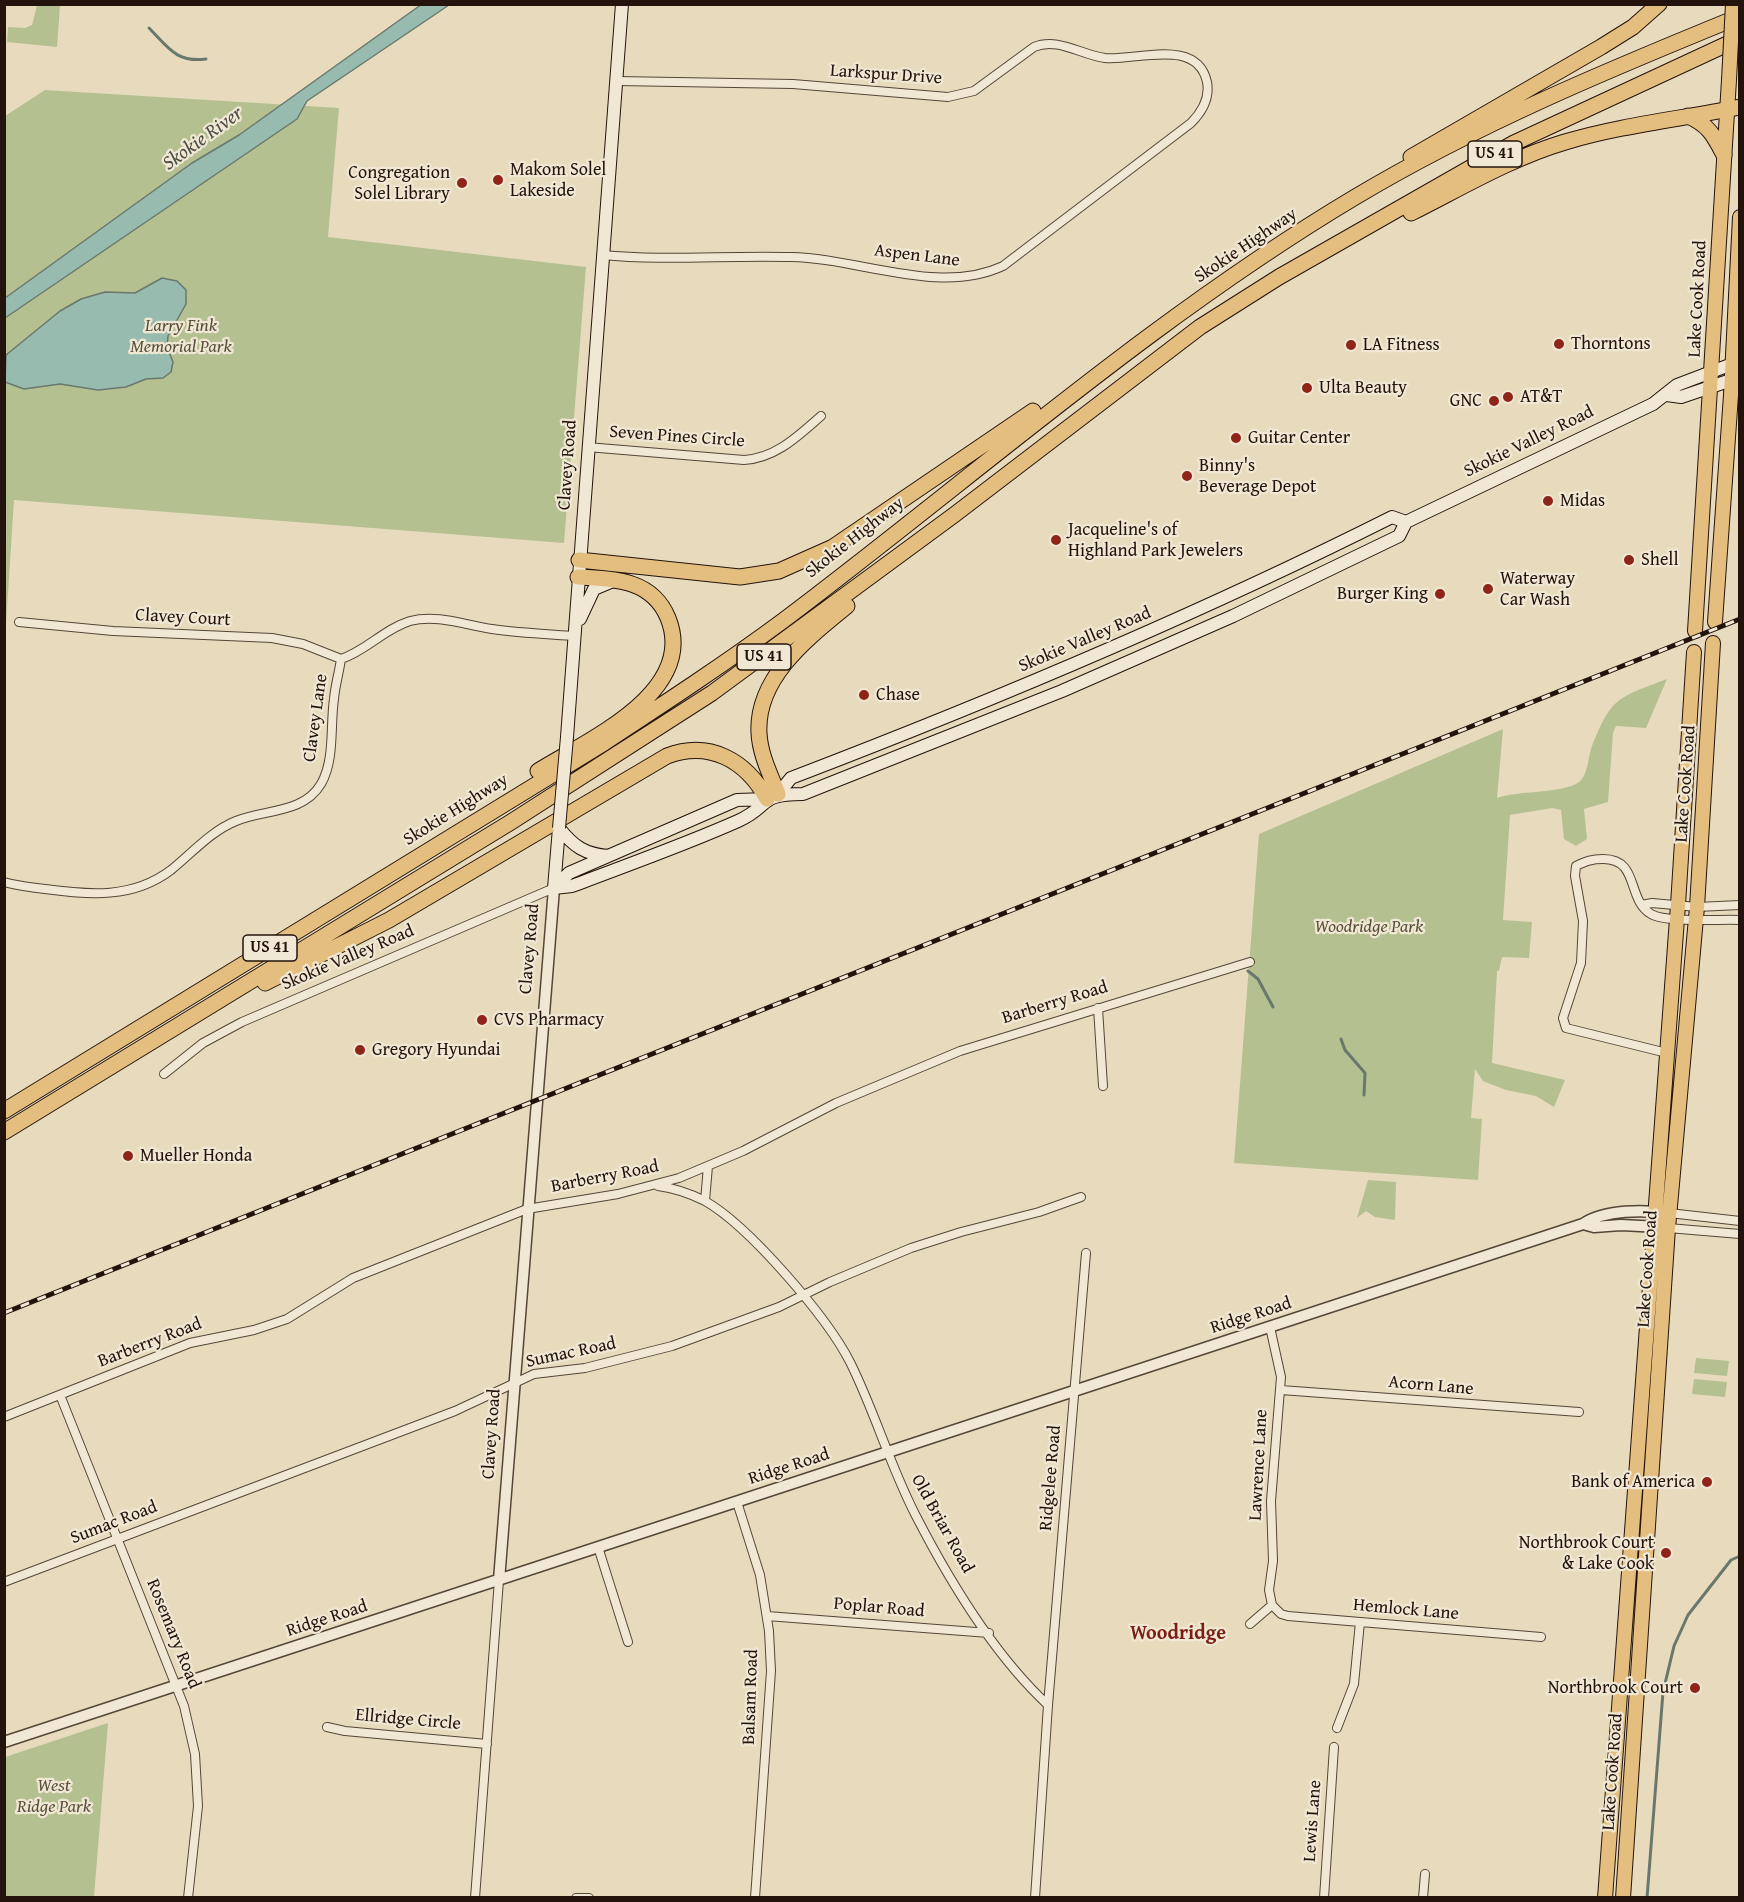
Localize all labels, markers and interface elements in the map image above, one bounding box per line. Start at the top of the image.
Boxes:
street label: Larkspur Drive [829,60,943,90]
water label: Skokie River [158,102,248,176]
road number: US 41 [1468,141,1522,167]
place label: Makom Solel Lakeside [510,159,606,201]
place label: Congregation Solel Library [348,162,450,204]
marker: Makom Solel Lakeside [491,173,505,187]
marker: Congregation Solel Library [455,176,469,190]
street label: Skokie Highway [1190,204,1302,288]
street label: Aspen Lane [873,240,961,272]
street label: Lake Cook Road [1684,240,1712,358]
park label: Larry Fink Memorial Park [130,315,232,358]
place label: Thorntons [1571,333,1651,355]
place label: LA Fitness [1363,334,1440,356]
marker: Thorntons [1552,337,1566,351]
marker: LA Fitness [1344,338,1358,352]
place label: Ulta Beauty [1319,377,1407,399]
marker: Ulta Beauty [1300,381,1314,395]
place label: AT&T [1520,386,1562,408]
place label: GNC [1450,390,1482,412]
marker: AT&T [1501,390,1515,404]
marker: GNC [1487,394,1501,408]
street label: Skokie Valley Road [1461,401,1597,483]
street label: Clavey Road [554,419,582,511]
street label: Seven Pines Circle [608,421,746,453]
place label: Guitar Center [1248,427,1350,449]
marker: Guitar Center [1229,431,1243,445]
place label: Binny's Beverage Depot [1199,455,1316,498]
marker: Binny's Beverage Depot [1180,469,1194,483]
place label: Midas [1560,490,1605,512]
street label: Skokie Highway [801,493,909,583]
marker: Midas [1541,494,1555,508]
place label: Jacqueline's of Highland Park Jewelers [1068,519,1243,562]
marker: Jacqueline's of Highland Park Jewelers [1049,533,1063,547]
place label: Shell [1641,549,1678,571]
marker: Shell [1622,553,1636,567]
place label: Waterway Car Wash [1500,568,1575,610]
marker: Waterway Car Wash [1481,582,1495,596]
place label: Burger King [1337,583,1428,605]
marker: Burger King [1433,587,1447,601]
street label: Skokie Valley Road [1016,602,1154,678]
street label: Clavey Court [135,605,231,631]
road number: US 41 [737,644,791,670]
street label: Clavey Lane [299,673,333,763]
place label: Chase [876,684,920,706]
marker: Chase [857,688,871,702]
street label: Lake Cook Road [1671,725,1701,843]
street label: Skokie Highway [400,769,512,851]
street label: Clavey Road [515,903,545,995]
park label: Woodridge Park [1315,916,1423,938]
street label: Skokie Valley Road [279,920,417,996]
road number: US 41 [243,935,297,961]
street label: Barberry Road [1000,977,1110,1029]
place label: CVS Pharmacy [494,1009,604,1031]
marker: CVS Pharmacy [475,1013,489,1027]
place label: Gregory Hyundai [372,1039,501,1061]
marker: Gregory Hyundai [353,1043,367,1057]
place label: Mueller Honda [140,1145,252,1167]
marker: Mueller Honda [121,1149,135,1163]
street label: Barberry Road [549,1156,661,1198]
street label: Lake Cook Road [1633,1210,1663,1328]
street label: Ridge Road [1208,1293,1294,1339]
street label: Barberry Road [95,1313,205,1373]
street label: Sumac Road [524,1333,618,1373]
street label: Acorn Lane [1388,1372,1474,1400]
street label: Clavey Road [478,1388,506,1480]
street label: Lawrence Lane [1245,1409,1273,1521]
street label: Ridgelee Road [1036,1424,1066,1532]
street label: Ridge Road [746,1444,832,1490]
street label: Old Briar Road [906,1471,978,1577]
place label: Bank of America [1571,1471,1695,1493]
marker: Bank of America [1700,1475,1714,1489]
street label: Sumac Road [67,1497,161,1549]
place label: Northbrook Court & Lake Cook [1519,1532,1654,1574]
marker: Northbrook Court & Lake Cook [1659,1546,1673,1560]
street label: Rosemary Road [141,1576,205,1692]
street label: Poplar Road [833,1593,925,1623]
street label: Hemlock Lane [1352,1595,1460,1625]
street label: Ridge Road [284,1596,370,1642]
district label: Woodridge [1130,1622,1226,1646]
street label: Balsam Road [739,1649,763,1745]
place label: Northbrook Court [1548,1677,1683,1699]
marker: Northbrook Court [1688,1681,1702,1695]
street label: Ellridge Circle [354,1705,462,1735]
street label: Lake Cook Road [1598,1713,1628,1831]
park label: West Ridge Park [17,1775,91,1818]
street label: Lewis Lane [1299,1779,1327,1863]

